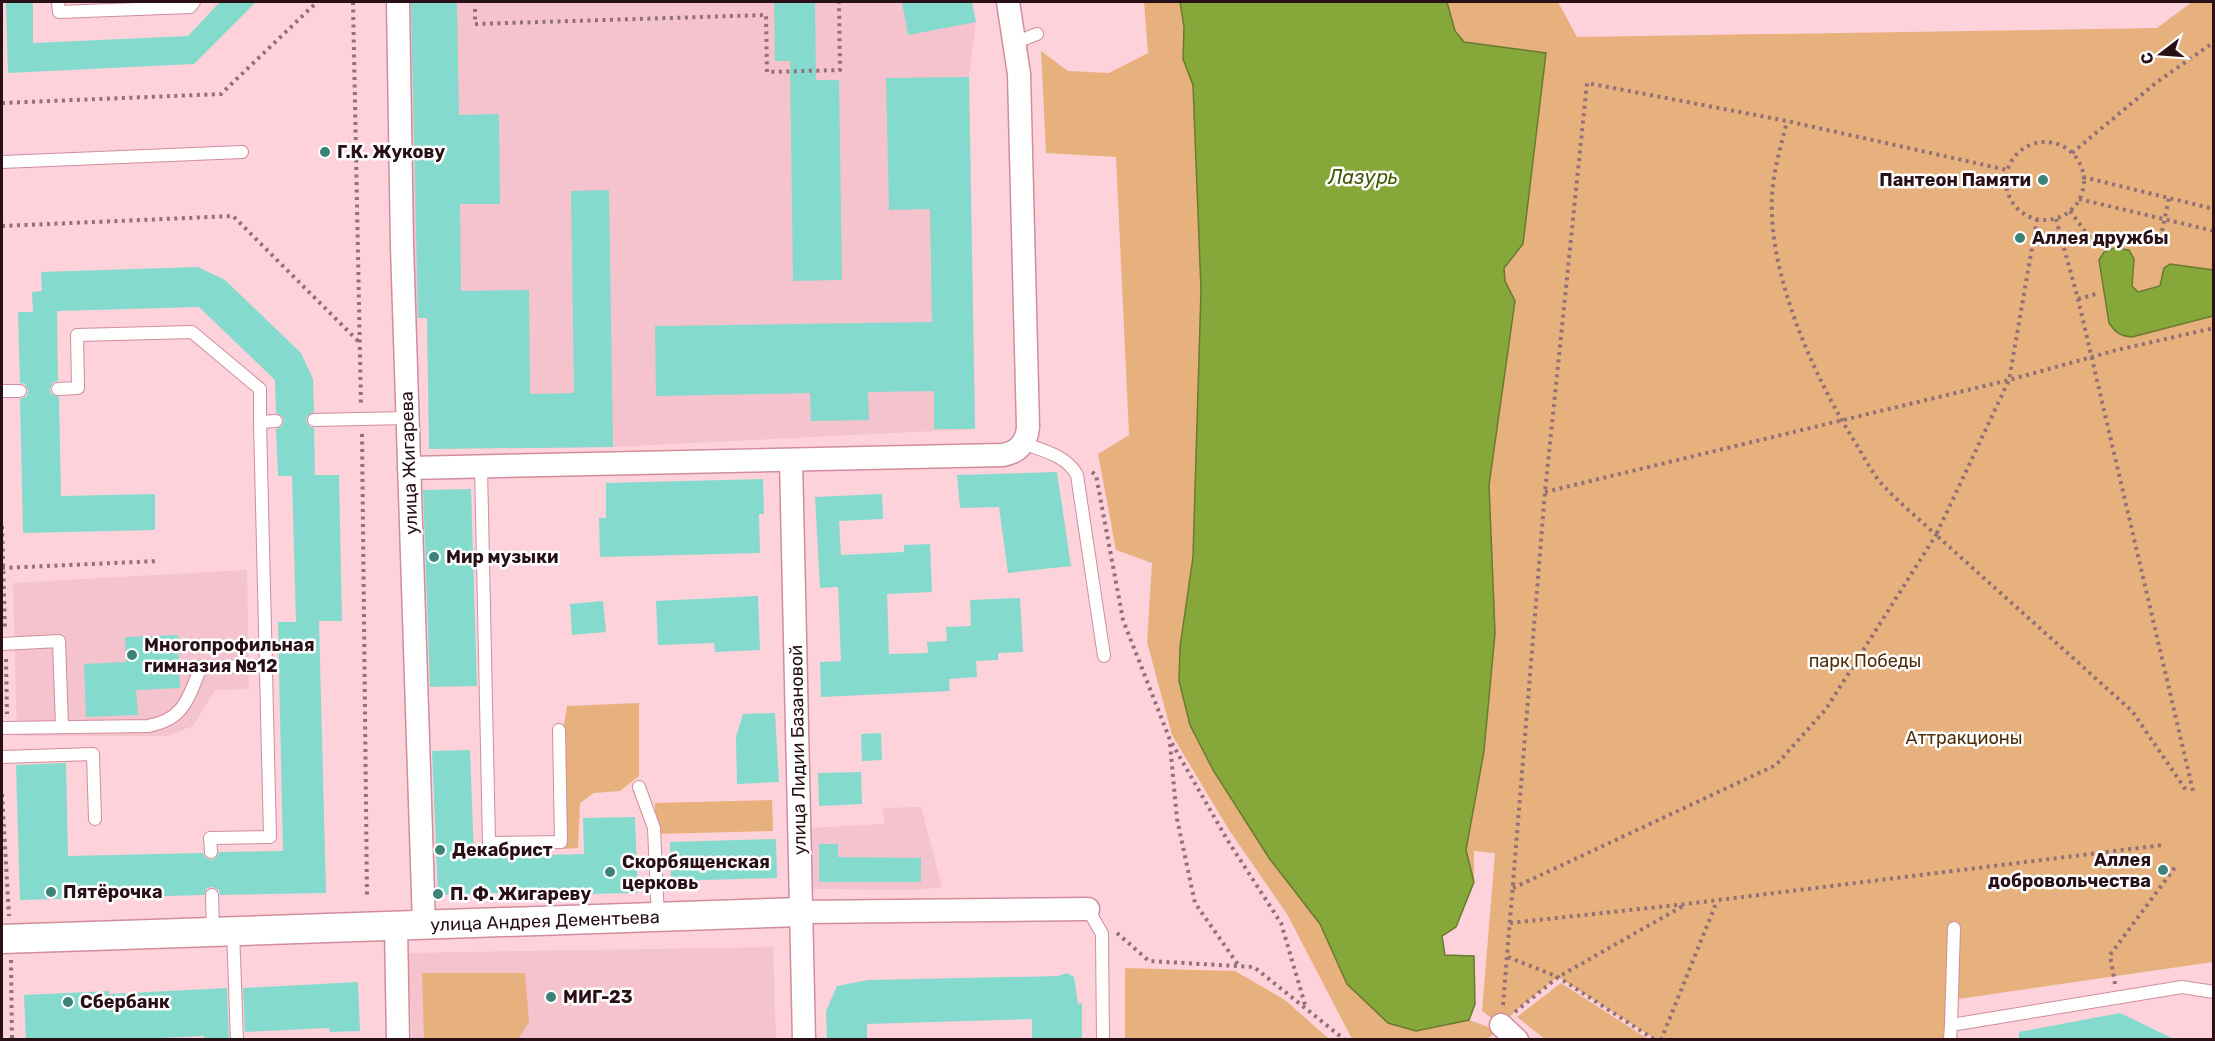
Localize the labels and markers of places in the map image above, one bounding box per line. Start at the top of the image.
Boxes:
place label: Г.К. Жукову [337,141,445,163]
marker: Г.К. Жукову [318,145,332,159]
place label: Пантеон Памяти [1879,169,2031,191]
marker: Пантеон Памяти [2036,173,2050,187]
place label: Аллея дружбы [2032,227,2169,249]
marker: Аллея дружбы [2013,231,2027,245]
place label: Мир музыки [446,546,559,568]
marker: Мир музыки [427,550,441,564]
place label: Многопрофильная гимназия №12 [144,634,315,677]
marker: Многопрофильная гимназия №12 [125,648,139,662]
place label: Декабрист [452,839,553,861]
marker: Декабрист [433,843,447,857]
place label: Аллея добровольчества [1988,849,2151,892]
place label: Скорбященская церковь [622,851,770,894]
marker: Аллея добровольчества [2156,863,2170,877]
marker: Скорбященская церковь [603,865,617,879]
place label: Пятёрочка [63,881,163,903]
place label: П. Ф. Жигареву [450,883,592,905]
marker: Пятёрочка [44,885,58,899]
marker: П. Ф. Жигареву [431,887,445,901]
place label: МИГ-23 [563,986,633,1008]
marker: МИГ-23 [544,990,558,1004]
place label: Сбербанк [80,991,170,1013]
marker: Сбербанк [61,995,75,1009]

